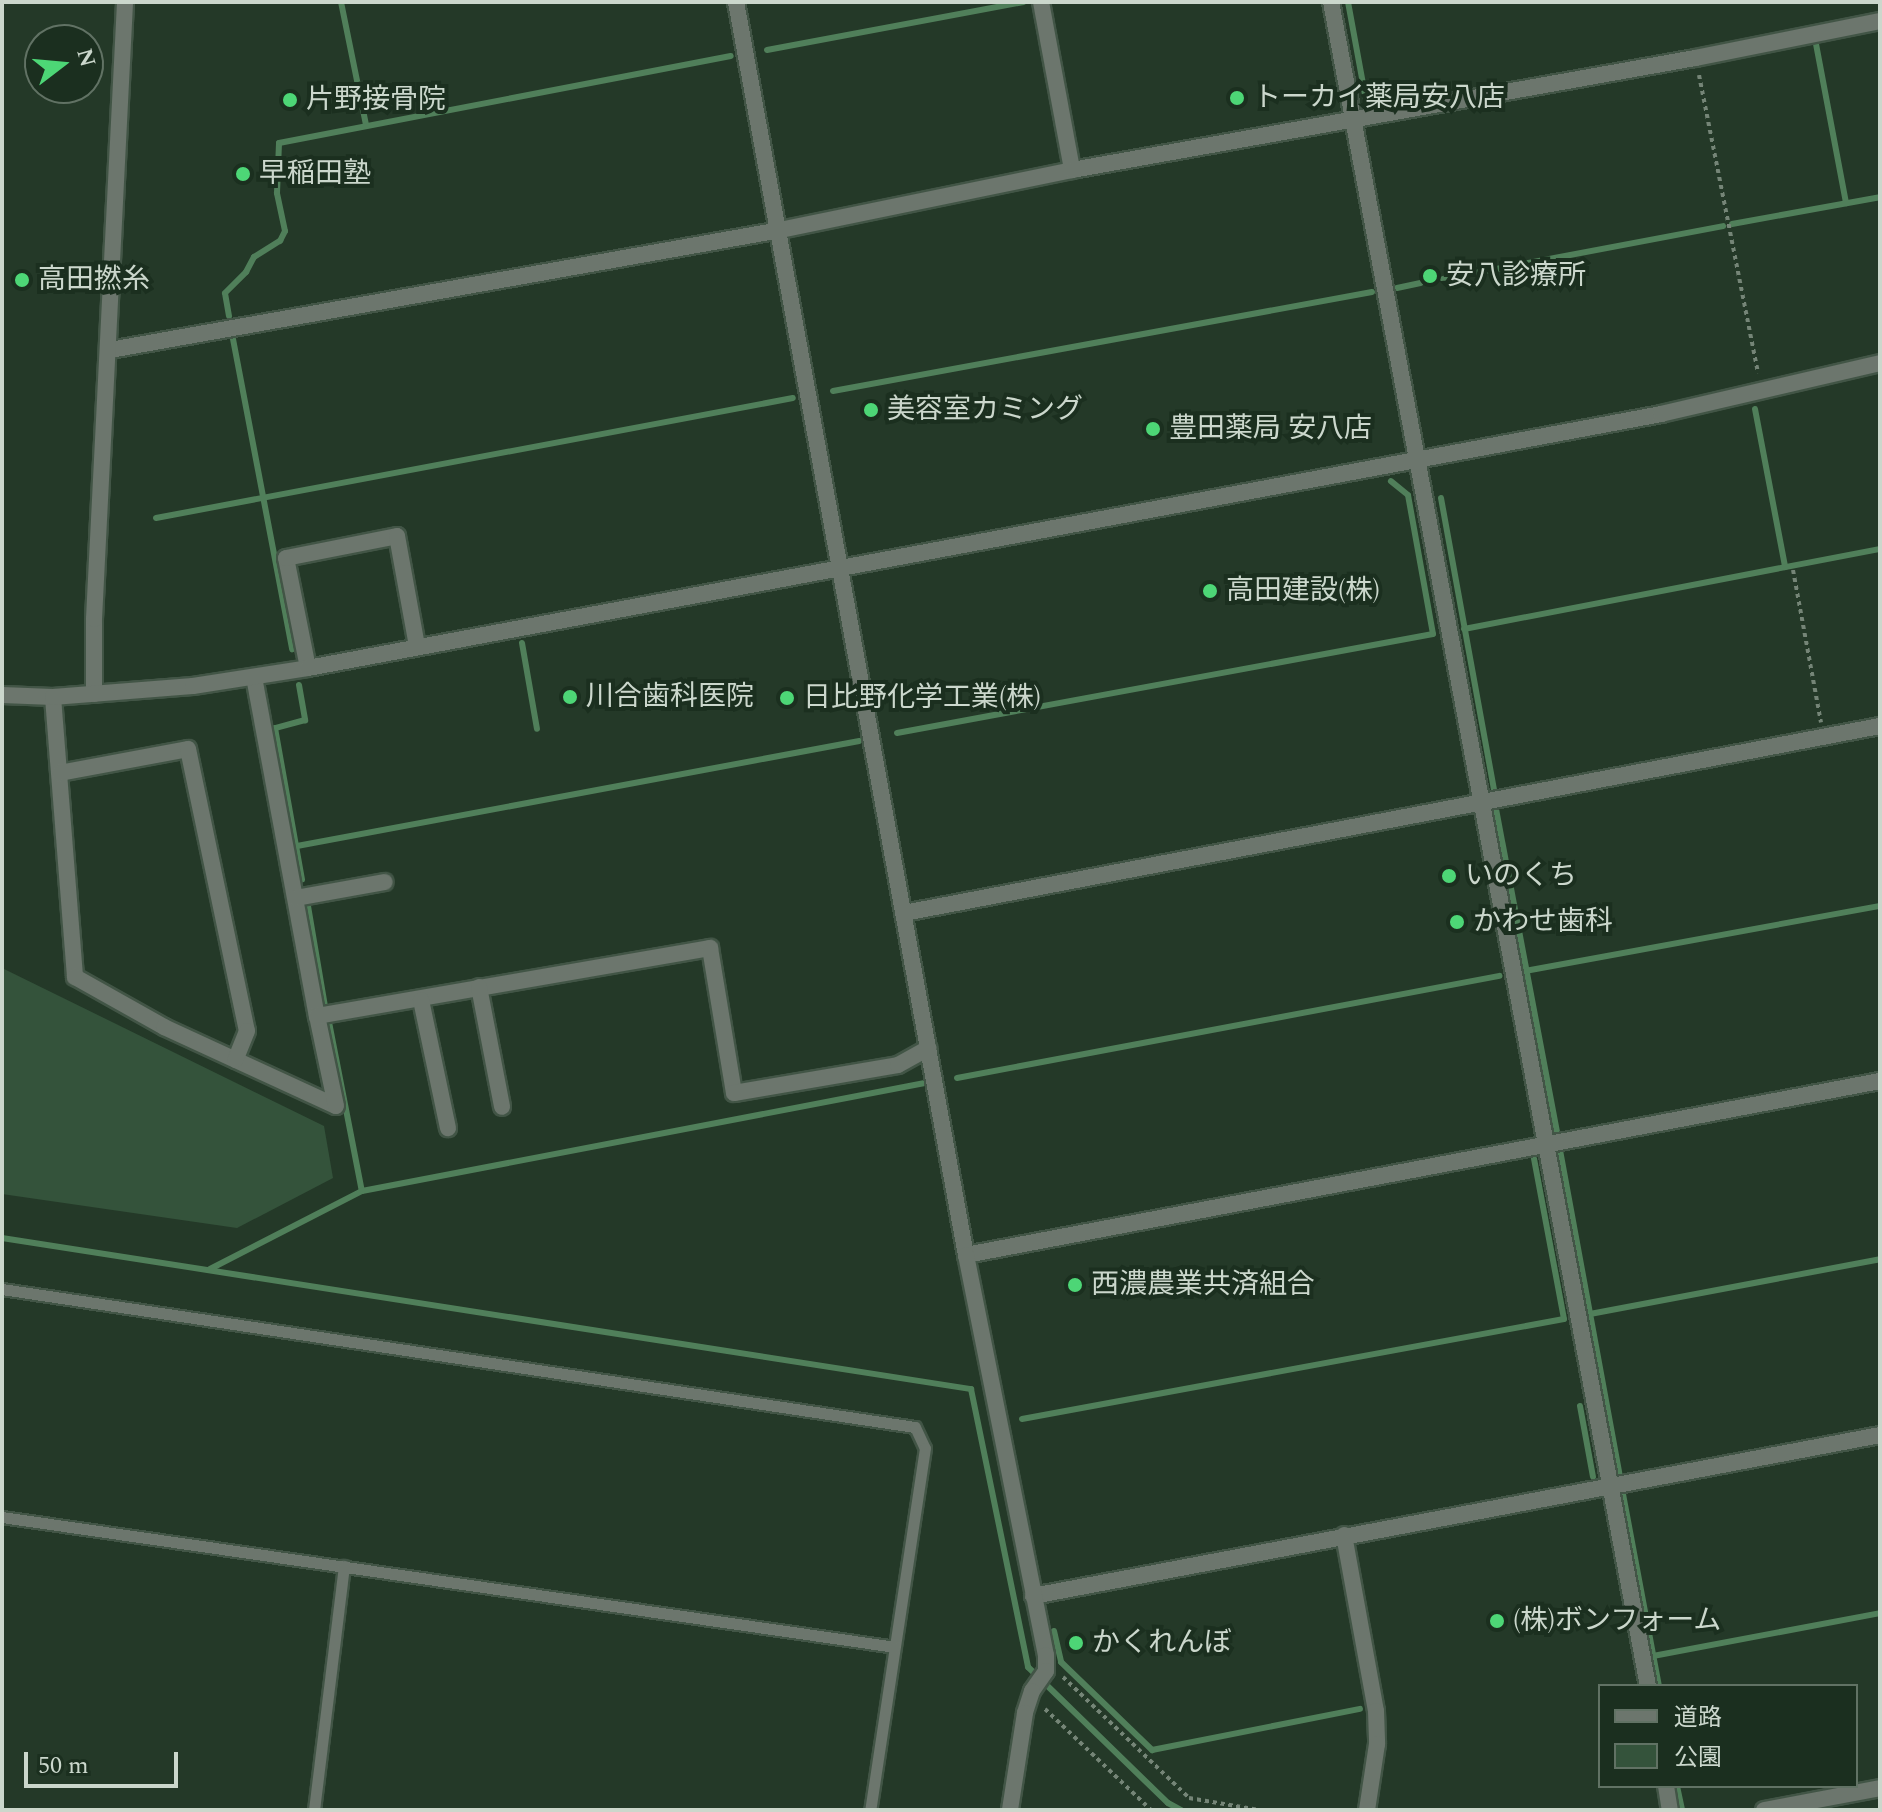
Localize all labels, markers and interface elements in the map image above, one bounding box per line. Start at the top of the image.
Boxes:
north arrow [24,24,104,104]
text: N [67,45,104,71]
place label: トーカイ薬局安八店 [1253,81,1505,115]
place label: 片野接骨院 [306,83,446,117]
marker: トーカイ薬局安八店 [1228,89,1246,107]
marker: 片野接骨院 [281,91,299,109]
place label: 早稲田塾 [259,157,371,191]
marker: 早稲田塾 [234,165,252,183]
place label: 安八診療所 [1446,259,1586,293]
place label: 高田撚糸 [38,263,150,297]
marker: 安八診療所 [1421,267,1439,285]
marker: 高田撚糸 [13,271,31,289]
place label: 美容室カミング [887,393,1083,427]
marker: 美容室カミング [862,401,880,419]
place label: 豊田薬局 安八店 [1169,412,1372,446]
marker: 豊田薬局 安八店 [1144,420,1162,438]
place label: 高田建設(株) [1226,574,1380,608]
marker: 高田建設(株) [1201,582,1219,600]
place label: 川合歯科医院 [586,680,754,714]
place label: 日比野化学工業(株) [803,681,1041,715]
marker: 川合歯科医院 [561,688,579,706]
marker: 日比野化学工業(株) [778,689,796,707]
place label: いのくち [1465,859,1577,893]
marker: いのくち [1440,867,1458,885]
place label: かわせ歯科 [1473,905,1613,939]
marker: かわせ歯科 [1448,913,1466,931]
place label: 西濃農業共済組合 [1091,1268,1315,1302]
marker: 西濃農業共済組合 [1066,1276,1084,1294]
place label: (株)ボンフォーム [1513,1604,1723,1638]
marker: (株)ボンフォーム [1488,1612,1506,1630]
place label: かくれんぼ [1092,1626,1232,1660]
marker: かくれんぼ [1067,1634,1085,1652]
legend [1598,1684,1858,1788]
text: 道路 [1674,1700,1722,1736]
scale bar [28,1736,182,1786]
text: 公園 [1674,1740,1722,1776]
text: 50 m [38,1748,89,1784]

